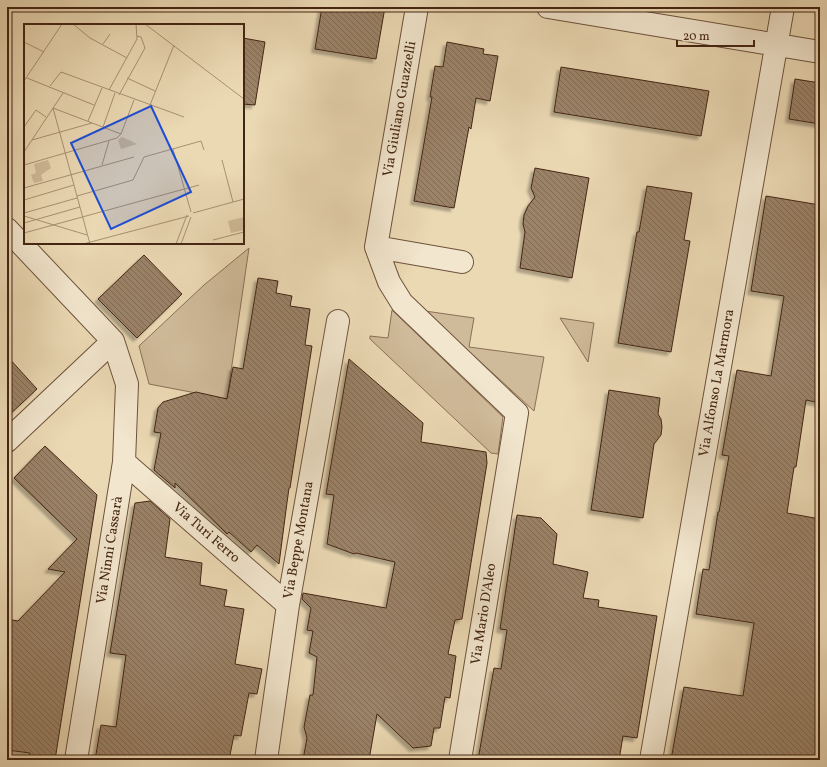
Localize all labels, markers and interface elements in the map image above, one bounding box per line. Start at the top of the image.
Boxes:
scale bar [677,22,754,48]
inset map [24,24,244,244]
text: 20 m [683,29,710,45]
street label: Via Giuliano Guazzelli [379,40,421,178]
street label: Via Alfonso La Marmora [695,308,739,458]
street label: Via Beppe Montana [279,479,319,600]
street label: Via Ninni Cassarà [92,495,128,605]
street label: Via Turi Ferro [168,498,244,568]
street label: Via Mario D'Aleo [467,562,501,666]

